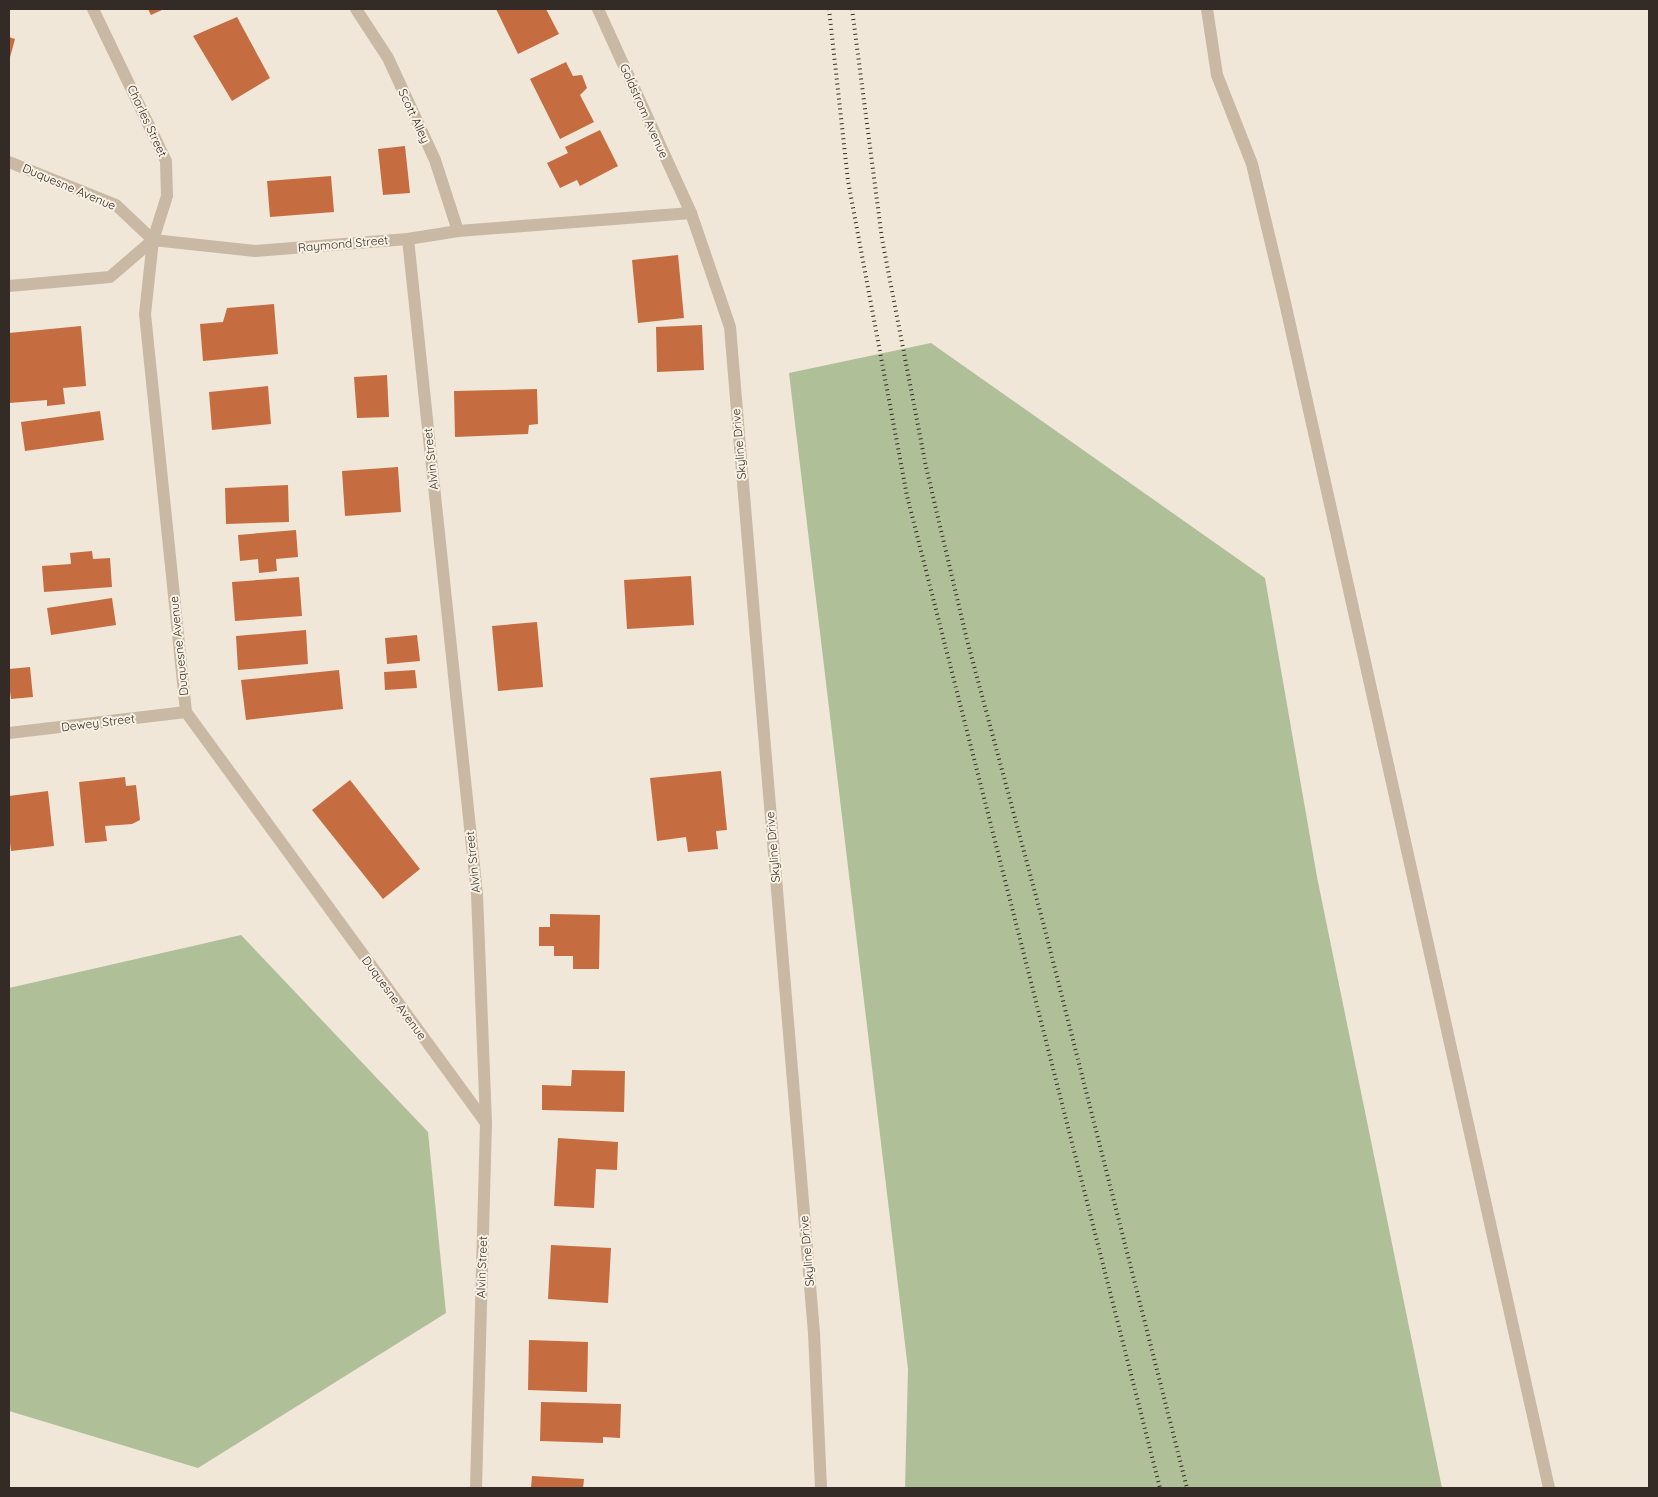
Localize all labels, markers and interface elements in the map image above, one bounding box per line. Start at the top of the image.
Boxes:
street label: Goldstrom Avenue [617,61,672,161]
street label: Charles Street [124,82,171,159]
street label: Scott Alley [395,86,434,145]
street label: Duquesne Avenue [20,160,118,213]
street label: Raymond Street [297,232,389,255]
street label: Skyline Drive [728,408,749,480]
street label: Alvin Street [420,427,441,491]
street label: Duquesne Avenue [166,595,191,697]
street label: Dewey Street [60,711,136,734]
street label: Skyline Drive [762,811,783,883]
street label: Alvin Street [462,830,483,894]
street label: Duquesne Avenue [359,953,430,1043]
street label: Skyline Drive [796,1215,817,1287]
street label: Alvin Street [473,1236,490,1298]

